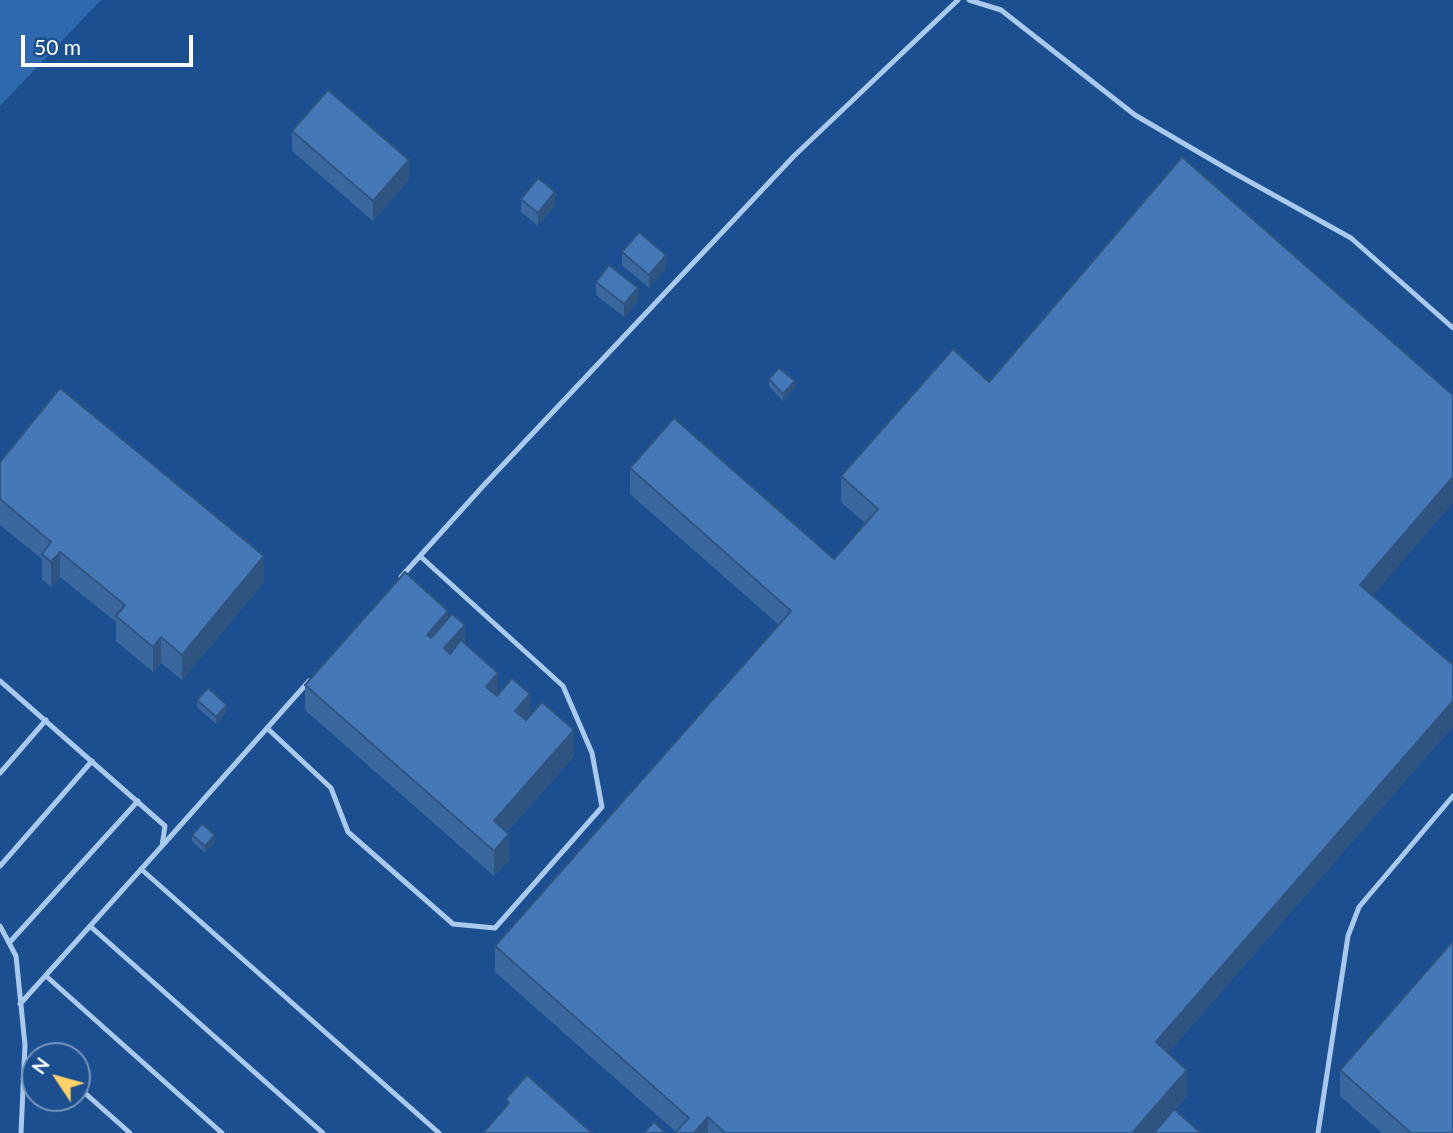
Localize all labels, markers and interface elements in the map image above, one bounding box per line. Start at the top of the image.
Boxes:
scale bar [24,21,196,65]
text: 50 m [34,34,81,59]
north arrow [21,1042,91,1112]
text: N [27,1053,54,1078]

